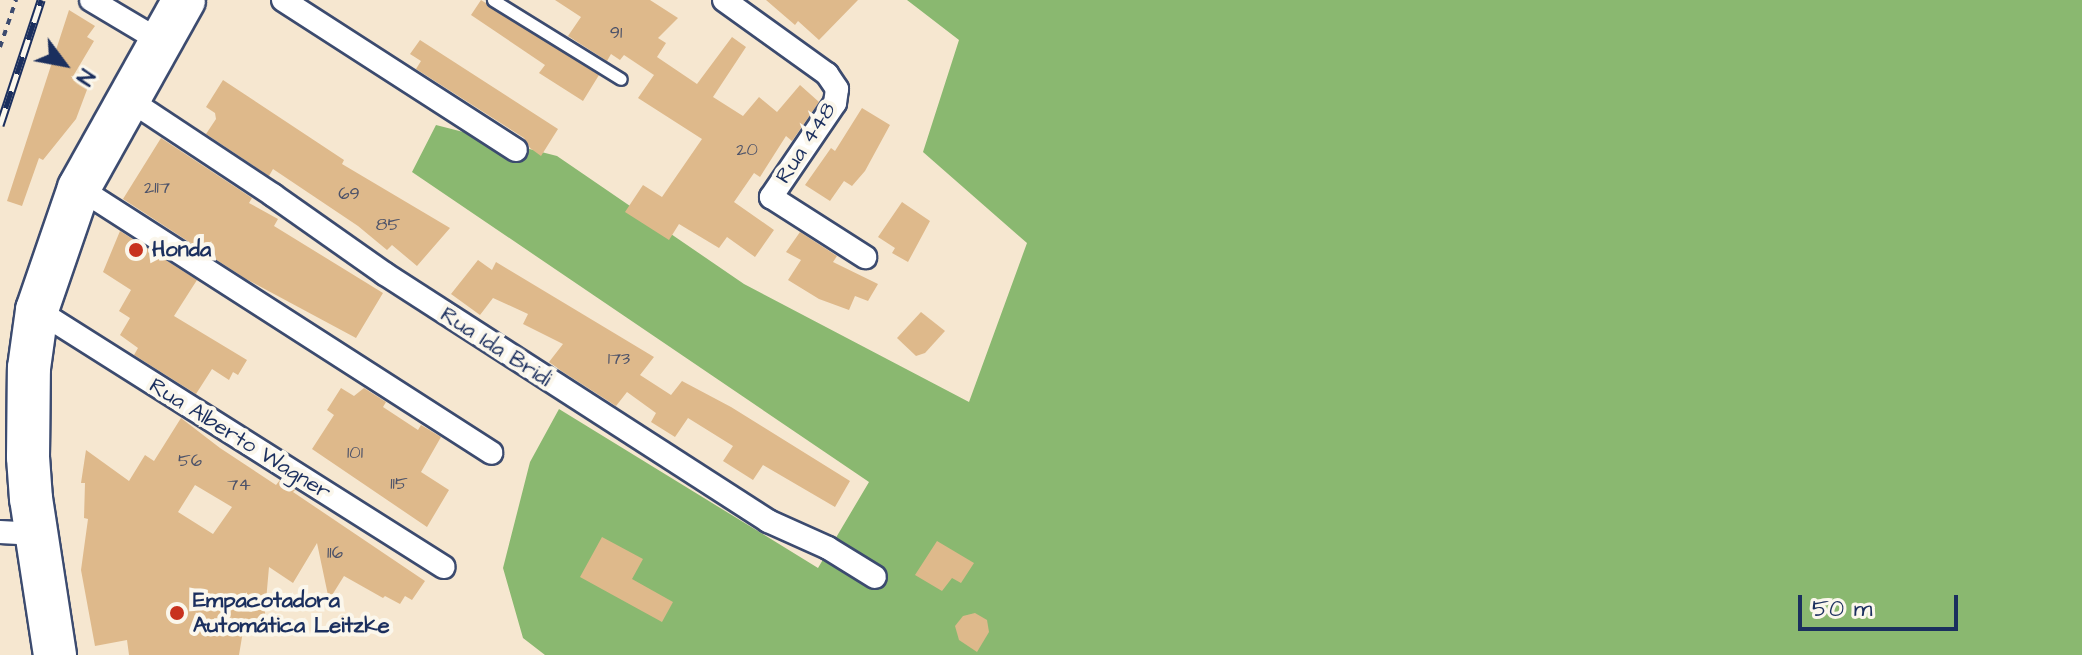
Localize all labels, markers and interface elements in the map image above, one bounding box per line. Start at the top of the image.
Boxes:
house number: 91 [610,22,622,44]
north arrow [24,24,104,104]
text: N [68,63,102,91]
street label: Rua 448 [770,98,842,188]
house number: 20 [736,139,758,161]
house number: 2117 [144,177,170,199]
house number: 69 [338,183,360,205]
house number: 85 [376,214,400,236]
place label: Honda [152,237,211,263]
marker: Honda [127,241,145,259]
street label: Rua Ida Bridi [435,301,557,393]
house number: 173 [608,348,630,370]
street label: Rua Alberto Wagner [144,372,336,506]
house number: 101 [347,442,363,464]
house number: 56 [178,450,202,472]
house number: 115 [390,473,408,495]
house number: 74 [227,474,251,496]
house number: 116 [327,542,343,564]
scale bar [1802,579,1962,629]
place label: Empacotadora Automática Leitzke [193,587,390,638]
text: 50 m [1812,592,1872,626]
marker: Empacotadora Automática Leitzke [168,604,186,622]

